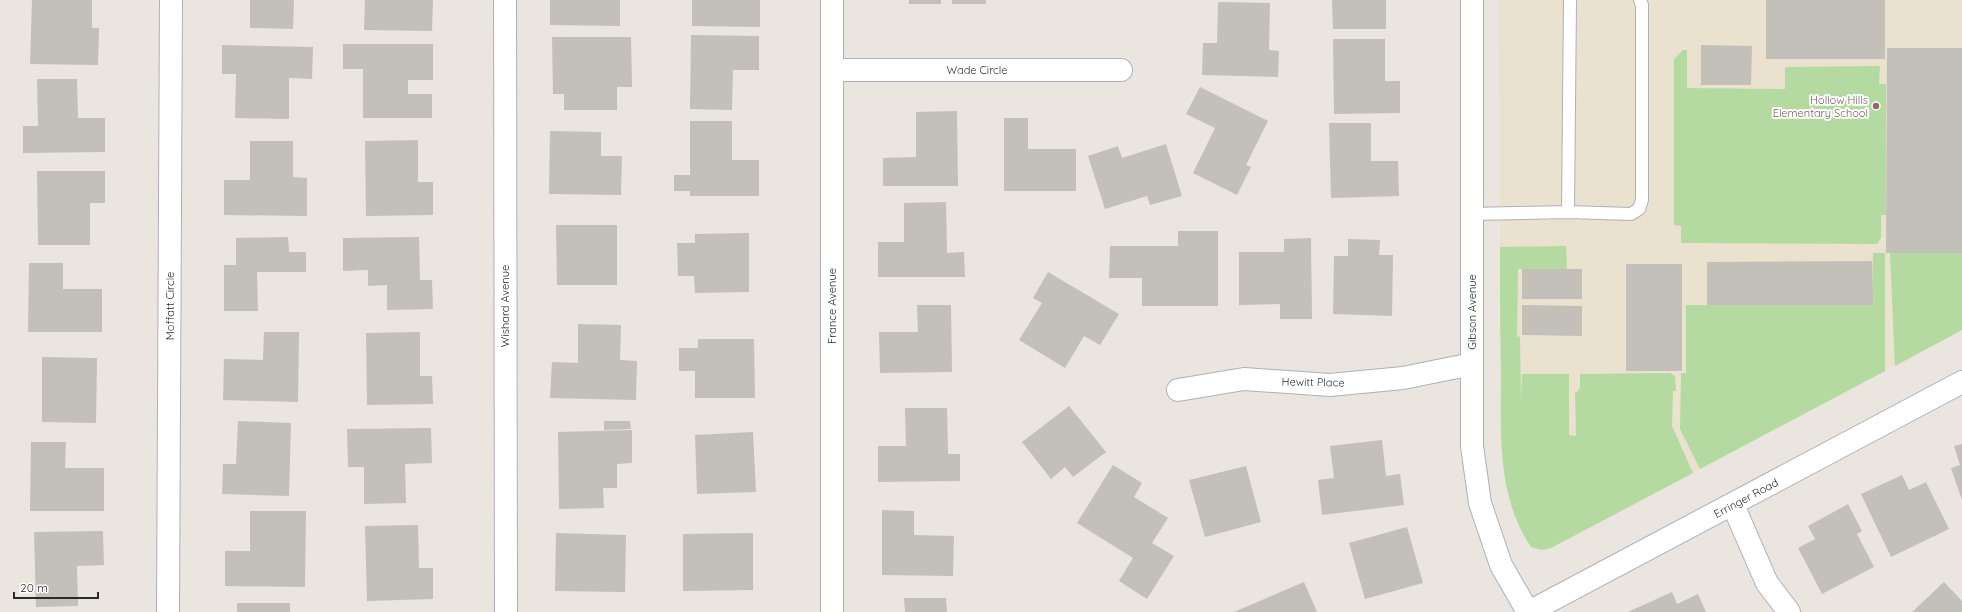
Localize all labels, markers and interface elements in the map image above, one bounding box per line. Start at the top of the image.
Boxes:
street label: Wade Circle [947,63,1007,77]
place label: Hollow Hills Elementary School [1773,93,1868,120]
marker: Hollow Hills Elementary School [1871,101,1881,111]
street label: Wishard Avenue [498,265,512,347]
street label: France Avenue [825,268,839,344]
street label: Moffatt Circle [163,272,177,340]
street label: Gibson Avenue [1465,274,1479,350]
street label: Hewitt Place [1281,374,1345,390]
street label: Erringer Road [1711,475,1781,521]
scale bar [14,574,98,600]
text: 20 m [20,580,48,595]

